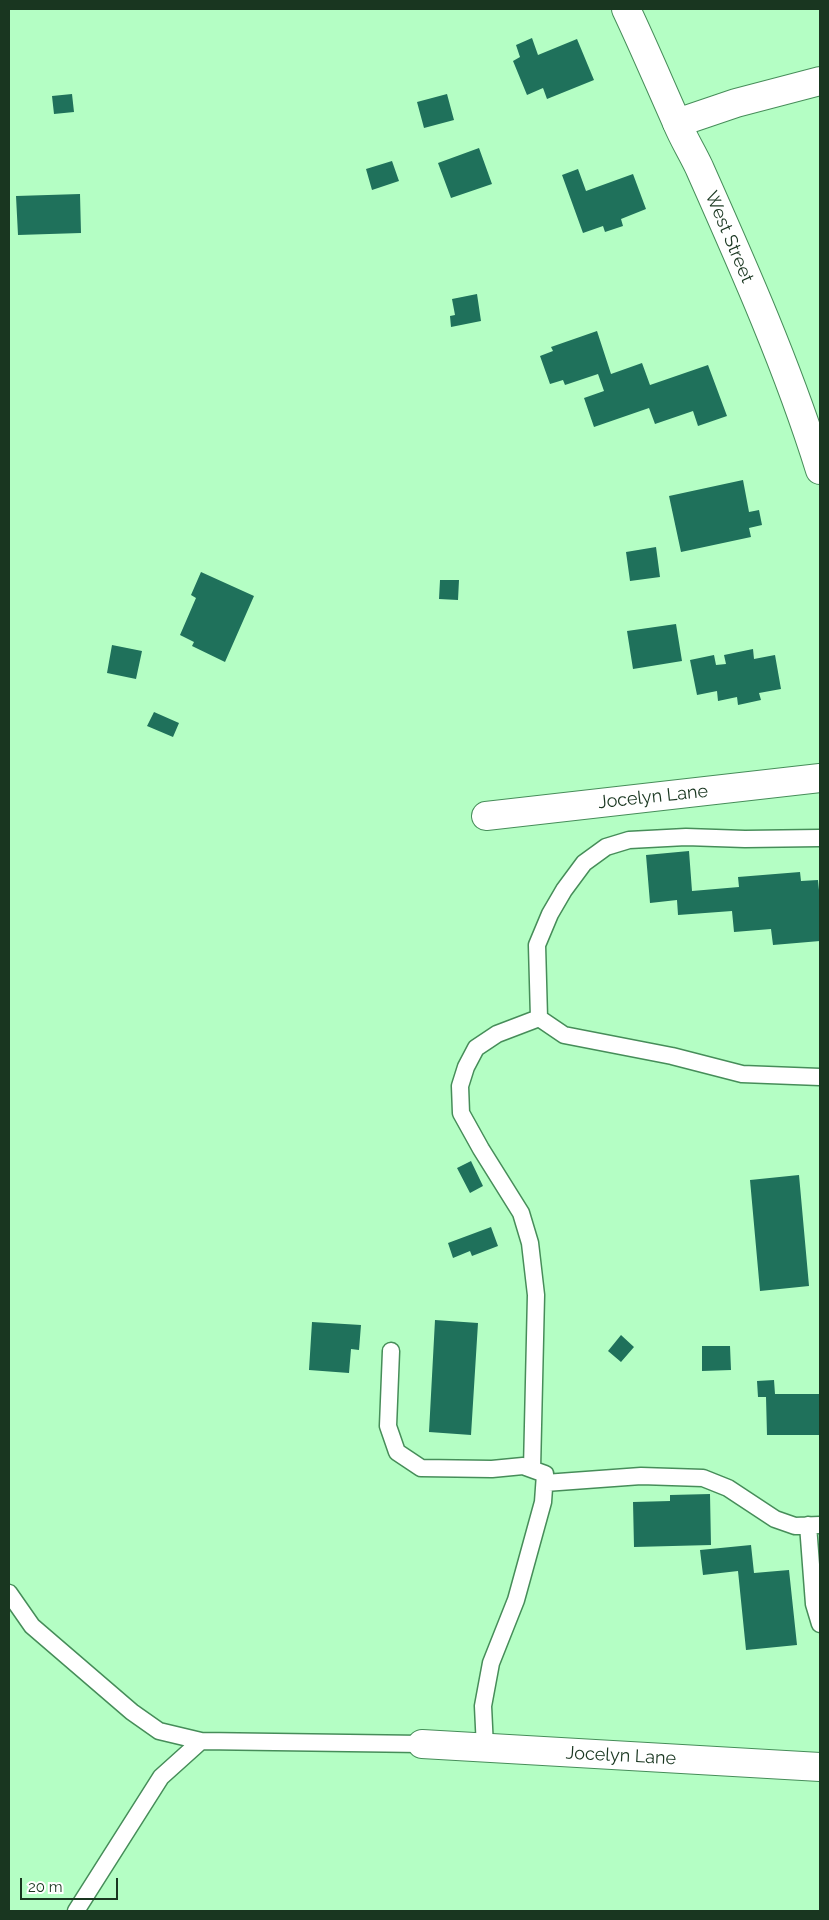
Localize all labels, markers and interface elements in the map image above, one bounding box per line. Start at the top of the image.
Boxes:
street label: West Street [700,188,758,286]
street label: Jocelyn Lane [597,780,709,814]
street label: Jocelyn Lane [565,1742,677,1770]
scale bar [22,1868,120,1900]
text: 20 m [28,1878,63,1896]

